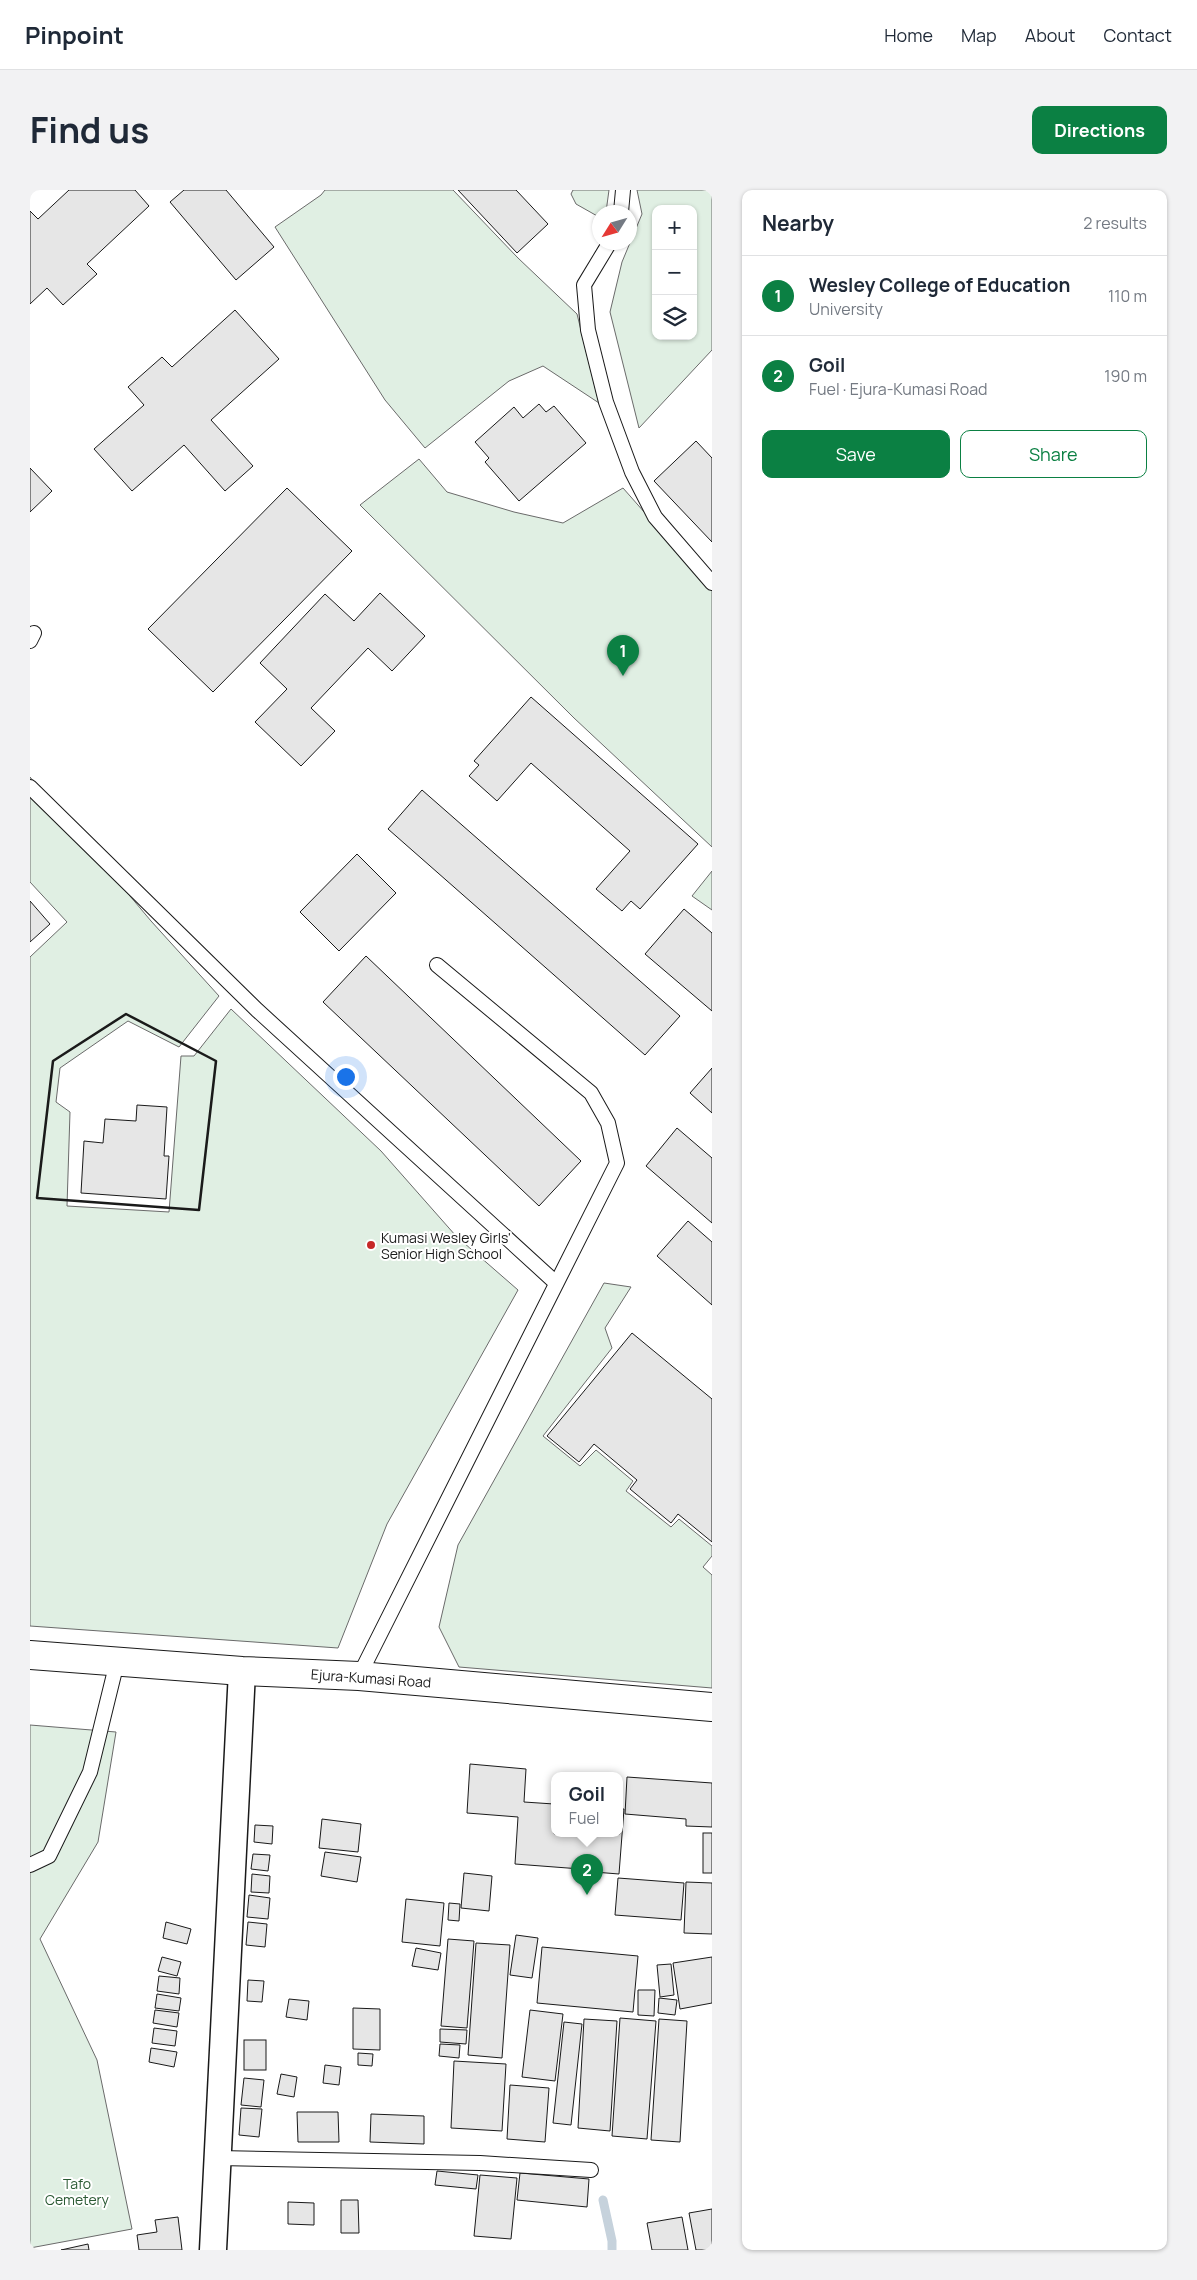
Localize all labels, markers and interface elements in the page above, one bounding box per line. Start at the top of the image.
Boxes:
text: Pinpoint [25,18,124,51]
text: Home [884,23,933,47]
text: Map [961,23,997,47]
text: About [1025,23,1075,47]
text: Contact [1103,23,1172,47]
text: Find us [30,106,149,154]
button: Directions [1032,106,1167,154]
north arrow [592,205,637,250]
map controls [652,205,697,340]
button: + [652,205,697,250]
text: Nearby [762,209,834,237]
text: 2 results [1083,212,1147,234]
button: − [652,250,697,295]
text: Wesley College of Education [809,272,1070,298]
text: 1 [774,285,782,307]
text: 110 m [1108,285,1147,307]
button: layers [652,295,697,340]
text: University [809,298,883,320]
text: Goil [809,352,845,378]
text: 2 [773,365,783,387]
text: 190 m [1104,365,1147,387]
text: Fuel · Ejura-Kumasi Road [809,378,988,400]
button: Save [762,430,950,478]
button: Share [960,430,1147,478]
pin: 1 [607,635,639,676]
your location [333,1064,359,1090]
place label: Kumasi Wesley Girls' Senior High School [381,1228,511,1263]
marker: Kumasi Wesley Girls' Senior High School [365,1239,377,1251]
street label: Ejura-Kumasi Road [310,1664,432,1692]
popup [551,1772,623,1837]
text: Goil [569,1781,605,1807]
text: Fuel [569,1807,600,1829]
pin: 2 [571,1854,603,1895]
park label: Tafo Cemetery [45,2174,110,2209]

